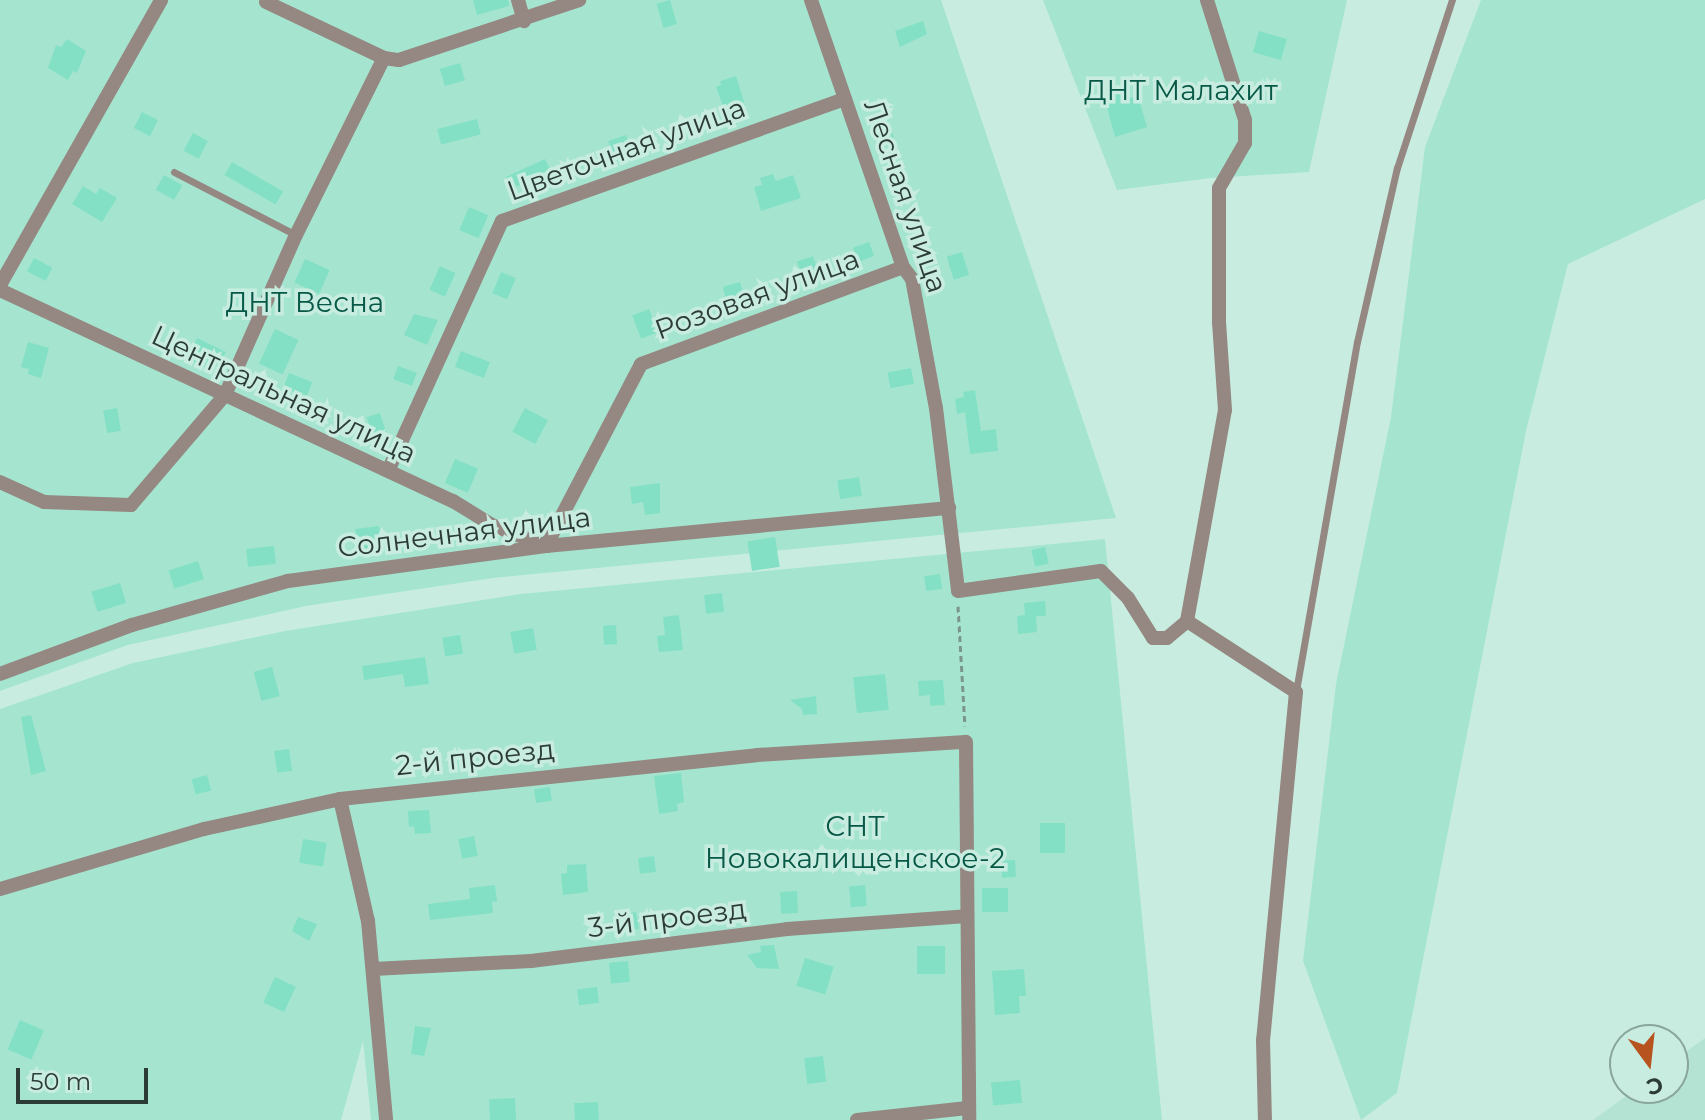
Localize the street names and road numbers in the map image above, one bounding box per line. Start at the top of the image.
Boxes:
street label: Цветочная улица [502,90,750,208]
street label: Лесная улица [857,95,955,297]
street label: Розовая улица [650,241,864,347]
street label: Центральная улица [146,318,422,470]
street label: Солнечная улица [336,500,592,564]
street label: 2-й проезд [394,732,556,782]
street label: 3-й проезд [586,892,748,944]

